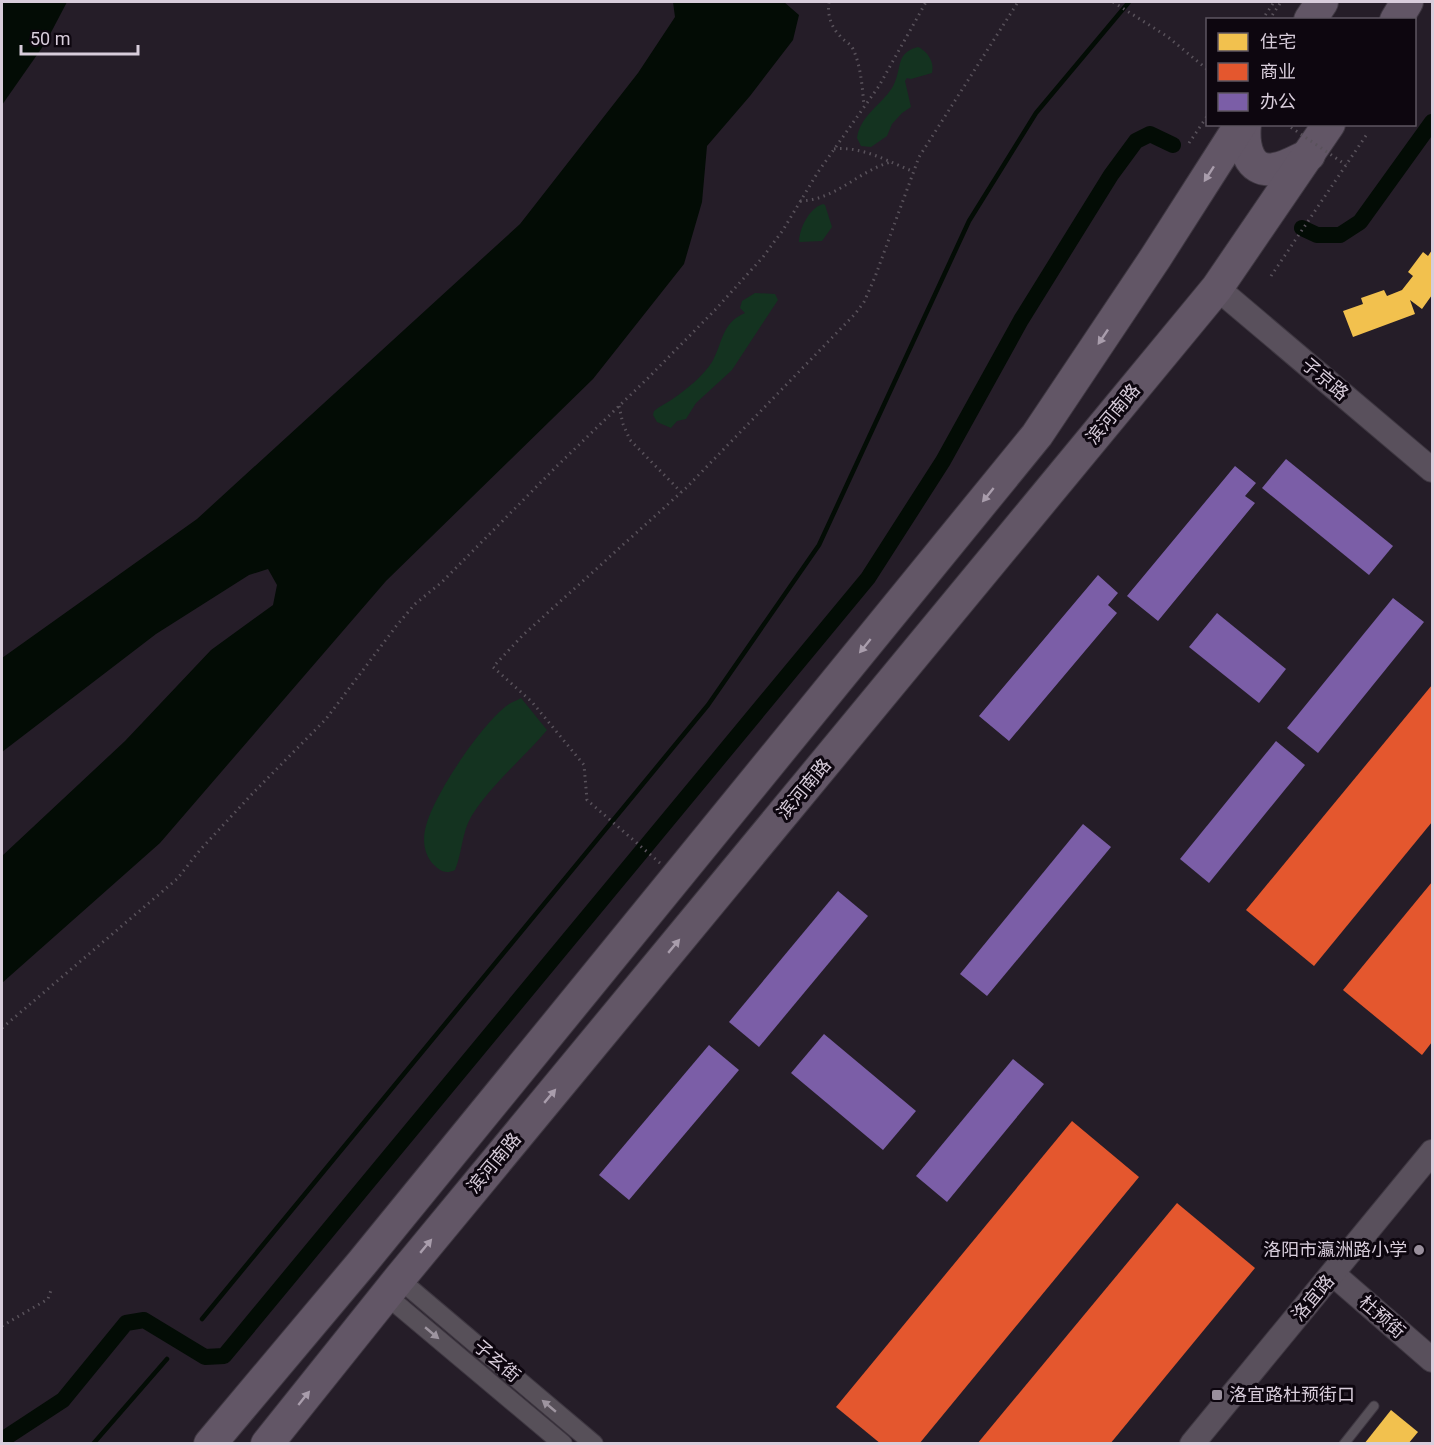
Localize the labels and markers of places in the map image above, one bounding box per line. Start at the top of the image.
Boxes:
place label: 洛阳市瀛洲路小学 [1263,1239,1407,1260]
marker: 洛阳市瀛洲路小学 [1412,1243,1426,1257]
place label: 洛宜路杜预街口 [1229,1384,1355,1405]
marker: 洛宜路杜预街口 [1210,1388,1224,1402]

